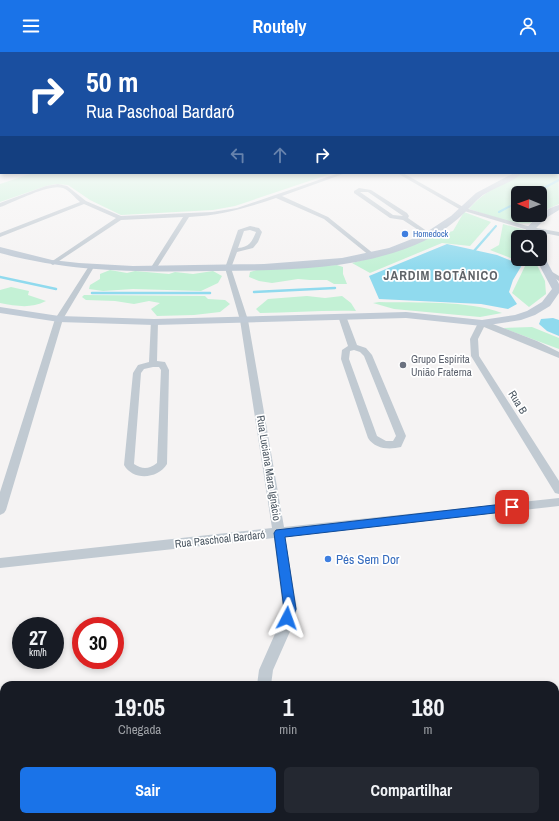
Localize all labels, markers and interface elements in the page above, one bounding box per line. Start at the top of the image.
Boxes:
text: Routely [252,14,307,39]
icon: menu [20,15,42,37]
icon: person [517,15,539,37]
text: 50 m [86,63,138,101]
icon: right [20,68,72,120]
text: Rua Paschoal Bardaró [86,99,235,124]
icon: left [227,144,249,166]
icon: ahead [269,144,291,166]
icon: right [311,144,333,166]
north arrow [511,186,547,222]
map controls [511,186,547,266]
place label: Homedock [413,228,449,240]
marker: Homedock [400,229,410,239]
button: search [511,230,547,266]
district label: JARDIM BOTÂNICO [384,267,498,284]
place label: Grupo Espírita União Fraterna [411,352,472,379]
marker: Grupo Espírita União Fraterna [398,360,408,370]
street label: Rua B [505,388,531,416]
street label: Rua Luciana Mara Ignácio [254,414,284,522]
pin [495,490,529,524]
icon: arrive [501,496,523,518]
street label: Rua Paschoal Bardaró [174,527,266,551]
place label: Pés Sem Dor [336,551,400,568]
marker: Pés Sem Dor [323,554,333,564]
position arrow [266,597,308,639]
speed limit sign: 30 [72,617,124,669]
text: 27 [29,624,47,651]
text: km/h [29,646,47,659]
text: 19:05 [115,691,165,723]
text: 1 [283,691,294,723]
text: 180 [412,691,444,723]
text: Chegada [118,721,161,738]
text: min [279,721,297,738]
text: m [424,721,432,738]
button: Sair [20,767,276,813]
button: Compartilhar [284,767,539,813]

